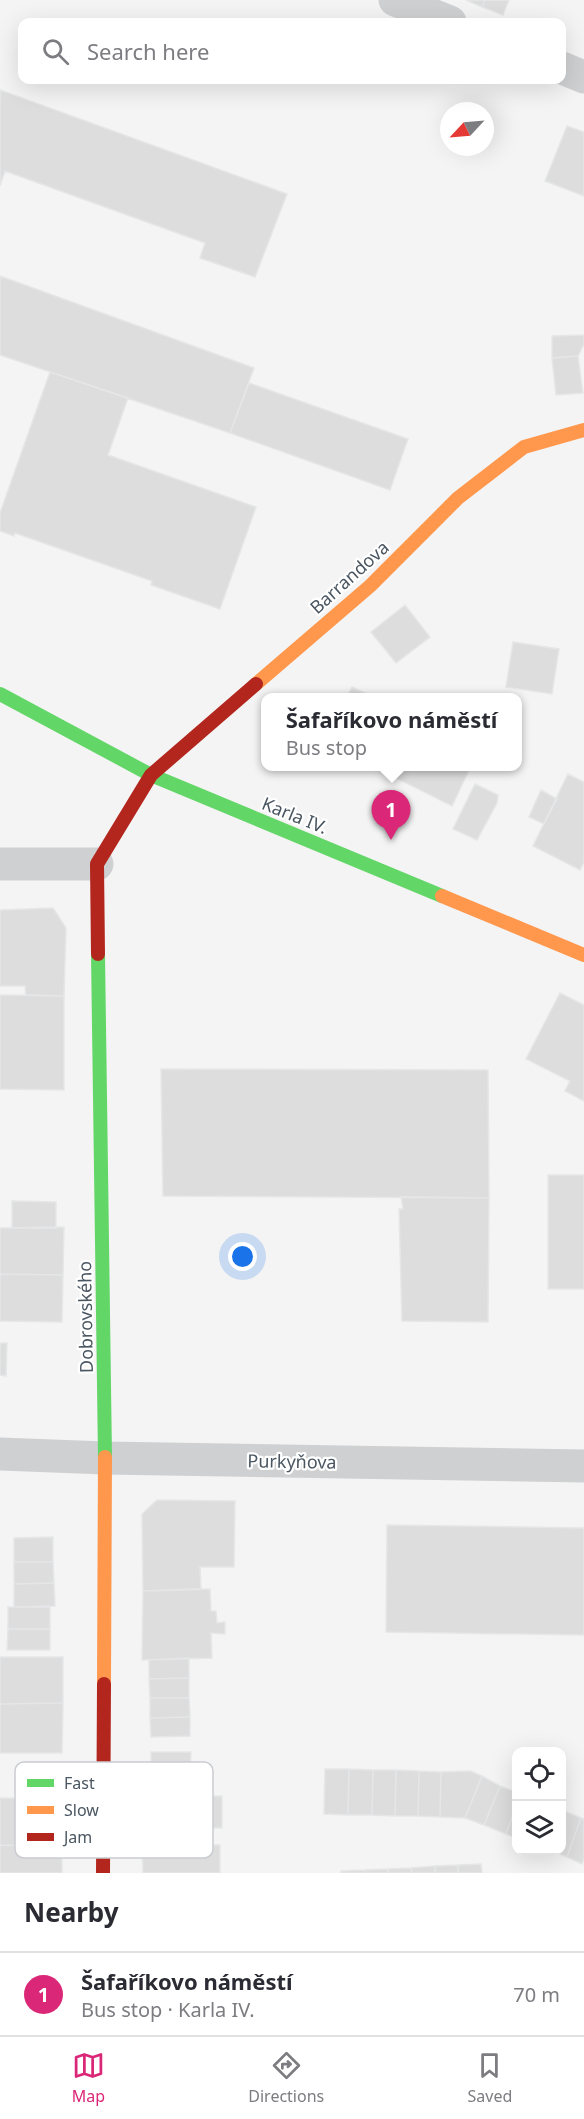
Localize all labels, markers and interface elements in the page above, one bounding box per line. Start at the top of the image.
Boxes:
search box [18,18,566,84]
icon: search [39,35,72,68]
text: Search here [87,36,209,66]
north arrow [440,102,494,156]
street label: Barrandova [304,535,394,619]
popup [261,693,522,771]
text: Šafaříkovo náměstí [286,704,497,734]
text: Bus stop [286,734,367,761]
pin: 1 [372,790,410,840]
street label: Karla IV. [259,791,331,839]
your location [228,1242,257,1271]
street label: Dobrovského [72,1261,98,1373]
street label: Purkyňova [247,1448,337,1474]
map controls [512,1747,566,1855]
button: locate [512,1747,566,1801]
legend [15,1762,213,1858]
text: Fast [64,1772,95,1794]
text: Slow [64,1799,99,1821]
button: layers [512,1801,566,1855]
text: Jam [62,1826,92,1848]
text: Nearby [24,1894,119,1930]
text: Šafaříkovo náměstí [81,1966,293,1996]
text: 1 [38,1981,49,2008]
text: 70 m [513,1981,560,2008]
text: Bus stop · Karla IV. [81,1996,255,2023]
tab: Map [72,2049,105,2107]
tab: Directions [248,2049,324,2107]
tab: Saved [468,2049,512,2107]

